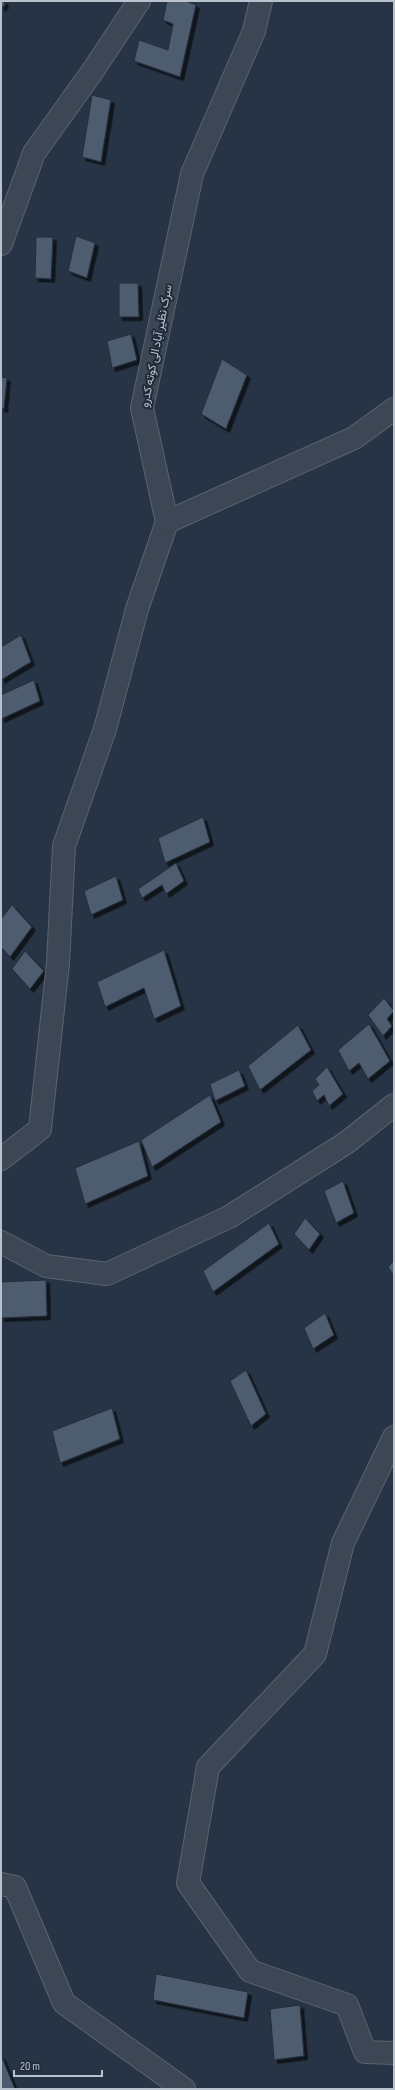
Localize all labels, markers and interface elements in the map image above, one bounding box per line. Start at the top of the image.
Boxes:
street label: سرک نظیر آباد الی کوته کدرو [137,283,176,409]
scale bar [14,2052,102,2078]
text: 20 m [20,2059,40,2074]

